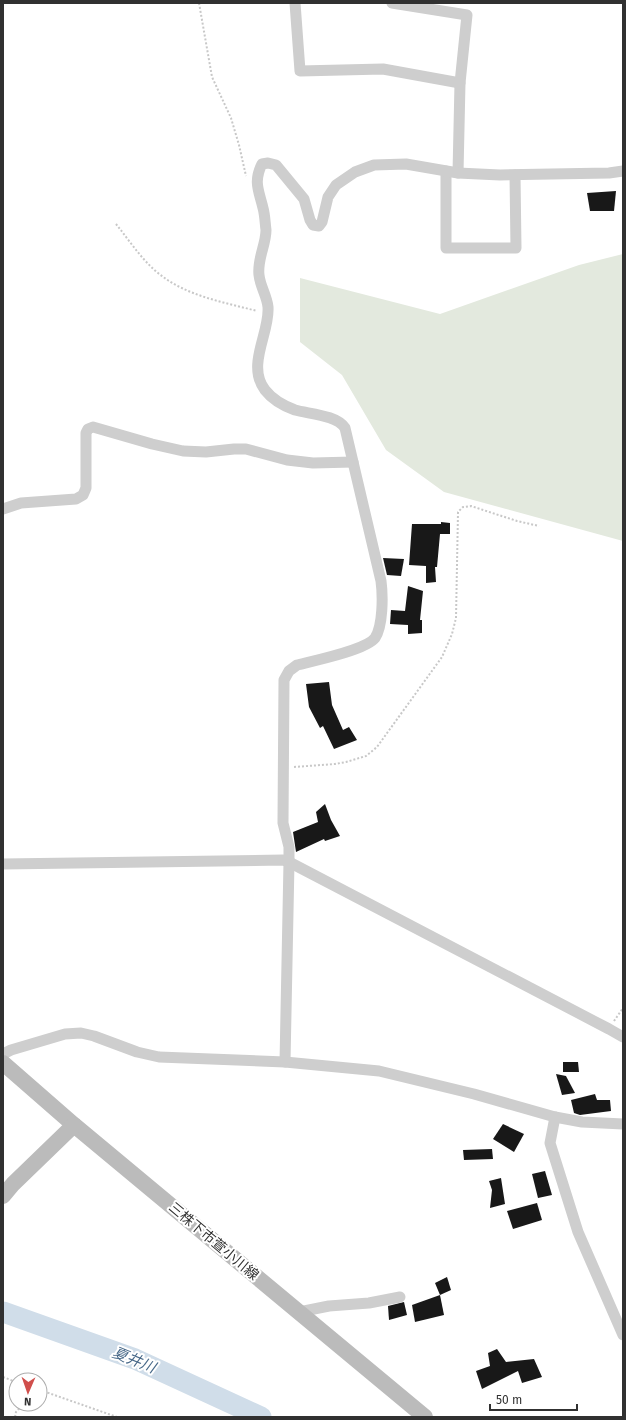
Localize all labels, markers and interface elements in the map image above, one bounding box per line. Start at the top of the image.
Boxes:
street label: 三株下市萱小川線 [165,1199,262,1284]
water label: 夏井川 [110,1343,160,1378]
north arrow [8,1372,48,1412]
scale bar [490,1386,577,1412]
text: 50 m [496,1393,522,1407]
text: N [24,1395,32,1408]

